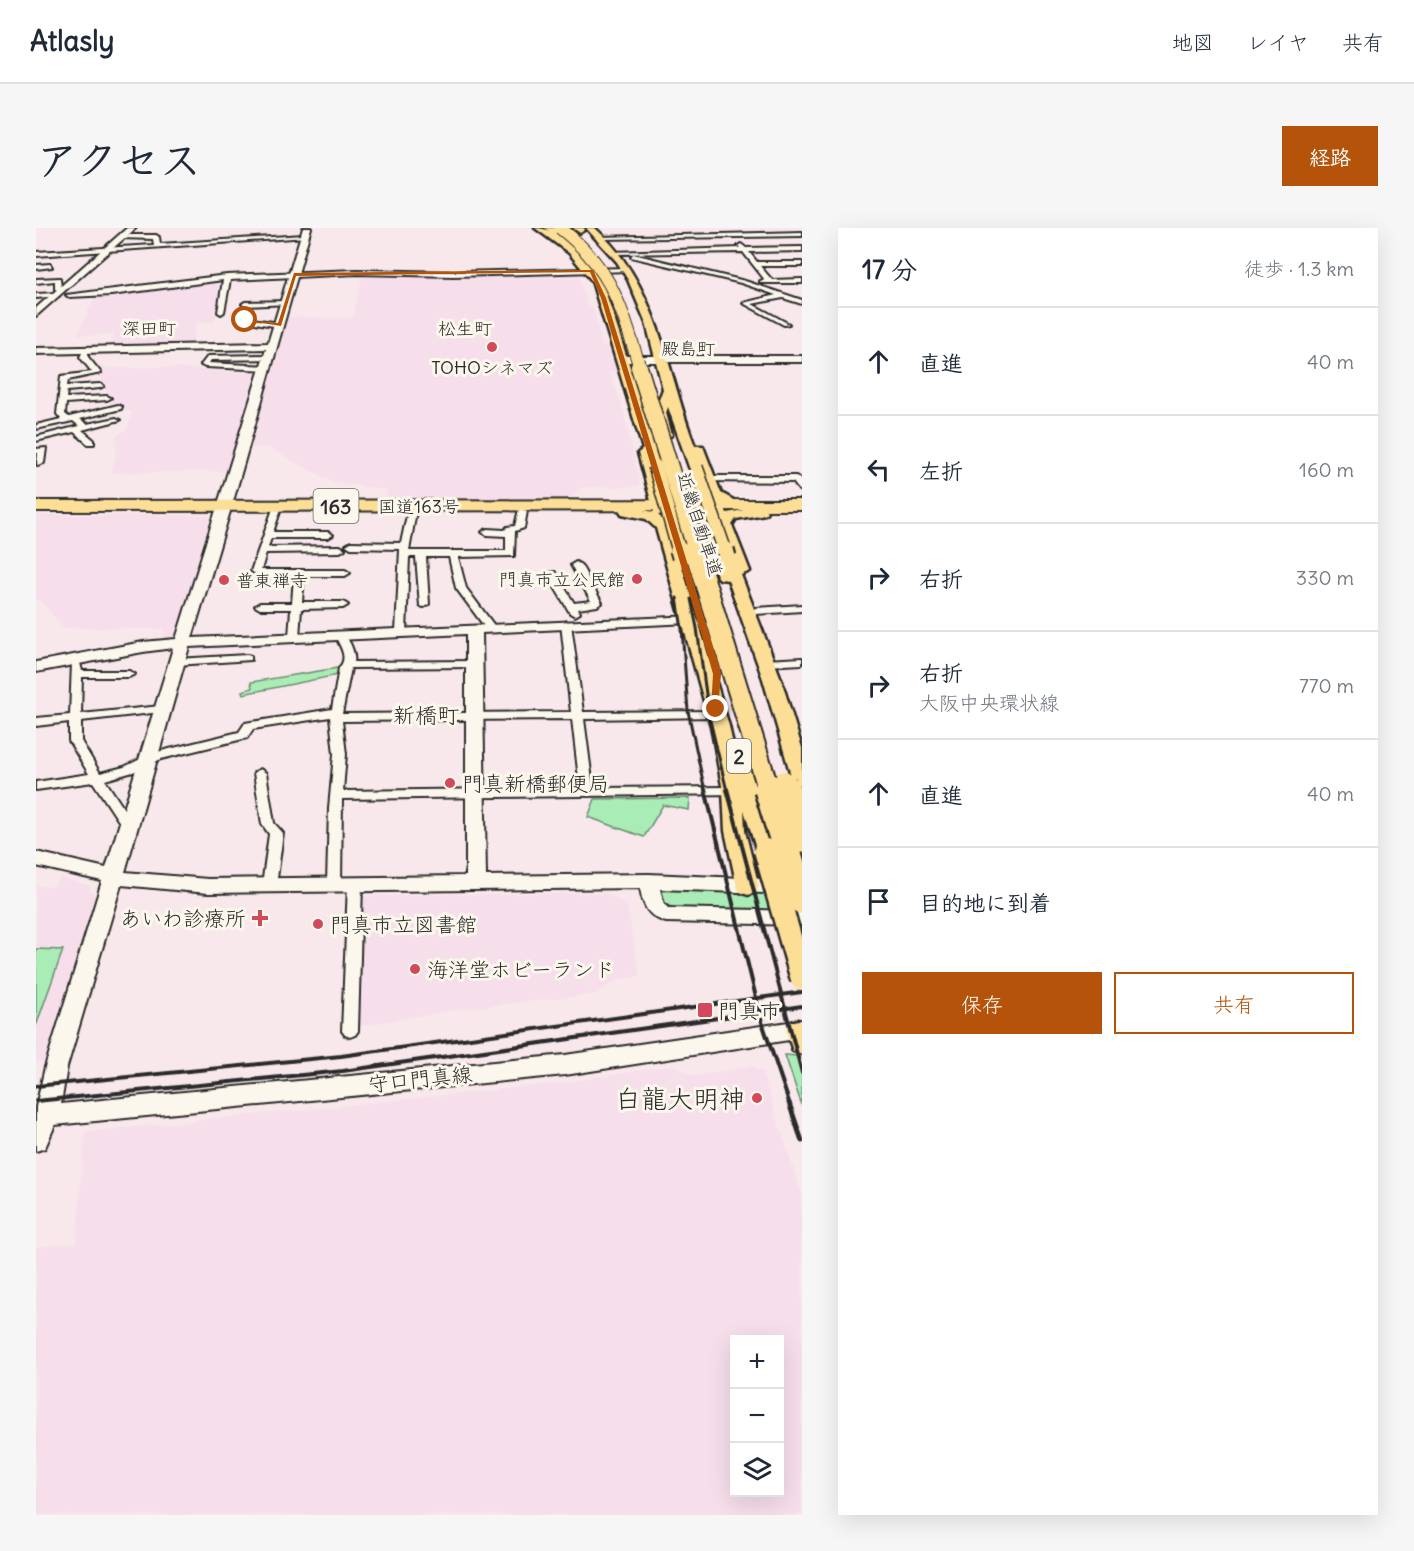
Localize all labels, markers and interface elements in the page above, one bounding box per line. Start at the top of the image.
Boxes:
text: Atlasly [30,23,114,59]
text: 地図 [1172,29,1214,56]
text: レイヤ [1247,29,1309,56]
text: 共有 [1342,29,1384,56]
button: 経路 [1282,126,1378,186]
text: アクセス [36,134,201,186]
text: 17 分 [862,253,917,286]
text: 徒歩 · 1.3 km [1244,256,1354,281]
route start [231,306,257,332]
district label: 深田町 [122,317,176,340]
district label: 松生町 [438,317,492,340]
district label: 殿島町 [661,337,715,360]
marker: TOHOシネマズ [485,340,499,354]
icon: ahead [862,345,895,378]
text: 直進 [919,349,963,377]
text: 40 m [1307,349,1354,374]
place label: TOHOシネマズ [431,356,553,379]
icon: left [862,453,895,486]
text: 左折 [919,457,963,485]
text: 160 m [1299,457,1354,482]
street label: 近畿自動車道 [672,469,728,579]
road number: 163 [314,489,358,523]
street label: 国道163号 [378,495,460,518]
icon: right [862,561,895,594]
text: 右折 [919,565,963,593]
text: 330 m [1296,565,1354,590]
place label: 門真市立公民館 [499,568,625,591]
place label: 普東禅寺 [236,569,308,592]
marker: 門真市立公民館 [630,572,644,586]
marker: 普東禅寺 [217,573,231,587]
text: 右折 [919,659,963,687]
icon: right [862,669,895,702]
text: 770 m [1299,673,1354,698]
text: 大阪中央環状線 [919,690,1059,715]
route end [702,695,728,721]
district label: 新橋町 [393,701,459,729]
road number: 2 [727,739,751,773]
place label: 門真新橋郵便局 [462,770,609,797]
marker: 門真新橋郵便局 [443,776,457,790]
icon: ahead [862,777,895,810]
text: 直進 [919,781,963,809]
text: 40 m [1307,781,1354,806]
icon: arrive [862,885,895,918]
text: 目的地に到着 [919,889,1051,917]
place label: あいわ診療所 [120,905,246,932]
marker: あいわ診療所 [251,909,269,927]
place label: 門真市立図書館 [330,911,477,938]
marker: 門真市立図書館 [311,917,325,931]
place label: 海洋堂ホビーランド [427,956,615,983]
marker: 海洋堂ホビーランド [408,962,422,976]
button: 保存 [862,972,1102,1034]
button: 共有 [1114,972,1354,1034]
place label: 門真市 [718,997,781,1024]
marker: 門真市 [696,1001,714,1019]
street label: 守口門真線 [366,1060,474,1098]
place label: 白龍大明神 [615,1082,745,1115]
marker: 白龍大明神 [750,1091,764,1105]
map controls [730,1335,784,1497]
button: + [730,1335,784,1389]
button: − [730,1389,784,1443]
button: layers [730,1443,784,1497]

